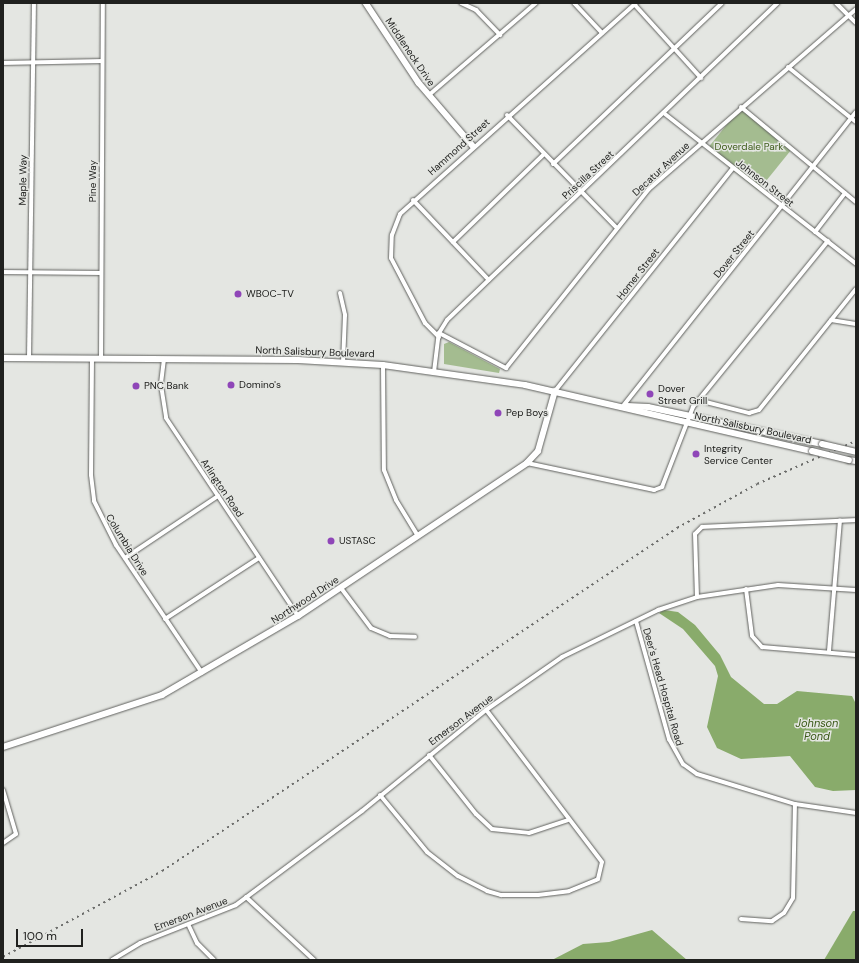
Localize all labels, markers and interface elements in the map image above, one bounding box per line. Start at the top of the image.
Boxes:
street label: Middleneck Drive [383,16,437,88]
street label: Hammond Street [426,116,492,178]
street label: Decatur Avenue [630,140,692,198]
park label: Doverdale Park [715,141,783,153]
street label: Priscilla Street [560,148,616,202]
street label: Maple Way [17,155,29,205]
street label: Johnson Street [734,157,796,209]
street label: Pine Way [87,160,99,202]
street label: Dover Street [711,228,757,280]
street label: Homer Street [614,246,662,302]
place label: WBOC-TV [246,288,294,300]
marker: WBOC-TV [233,289,243,299]
street label: North Salisbury Boulevard [255,344,375,360]
place label: Domino's [239,379,281,391]
place label: PNC Bank [144,380,189,392]
marker: Domino's [226,380,236,390]
marker: PNC Bank [131,381,141,391]
place label: Dover Street Grill [658,382,707,406]
marker: Dover Street Grill [645,389,655,399]
place label: Pep Boys [506,407,548,419]
marker: Pep Boys [493,408,503,418]
street label: North Salisbury Boulevard [693,410,813,446]
place label: Integrity Service Center [704,442,773,466]
marker: Integrity Service Center [691,449,701,459]
street label: Arlington Road [198,457,246,519]
street label: Columbia Drive [103,512,151,578]
place label: USTASC [339,535,376,547]
marker: USTASC [326,536,336,546]
street label: Northwood Drive [269,574,341,626]
street label: Deer's Head Hospital Road [640,627,686,747]
street label: Emerson Avenue [427,692,495,748]
water label: Johnson Pond [796,717,838,743]
street label: Emerson Avenue [153,895,229,933]
scale bar [18,921,85,947]
text: 100 m [23,928,57,944]

